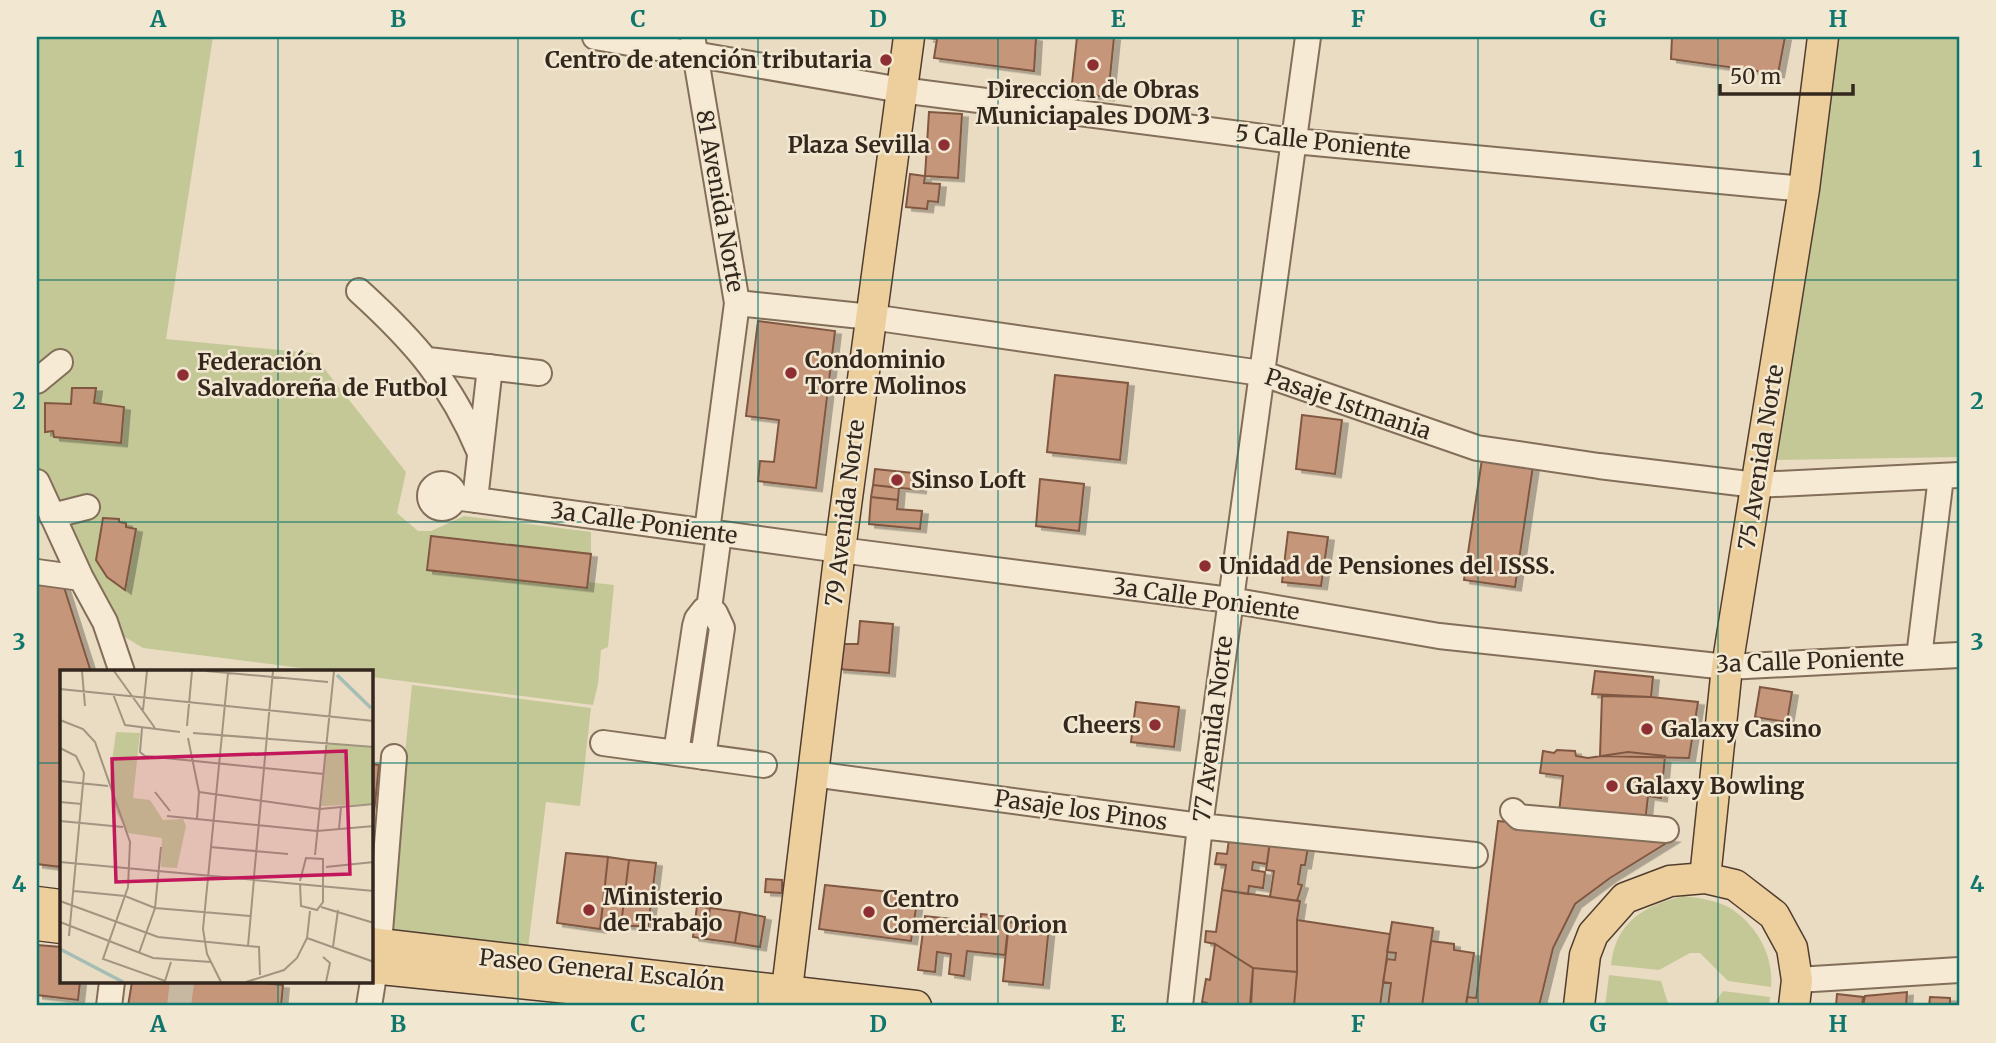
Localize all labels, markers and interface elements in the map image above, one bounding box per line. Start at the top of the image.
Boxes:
text: A [149,4,167,33]
text: B [390,4,406,33]
text: C [630,4,646,33]
text: D [869,4,887,33]
text: E [1110,4,1126,33]
text: F [1351,4,1365,33]
text: G [1590,4,1607,33]
text: H [1829,4,1848,33]
place label: Centro de atención tributaria [545,45,872,74]
marker: Centro de atención tributaria [878,52,894,68]
scale bar [1720,52,1853,96]
marker: Direccion de Obras Municiapales DOM 3 [1085,57,1101,73]
text: 50 m [1730,63,1781,90]
place label: Direccion de Obras Municiapales DOM 3 [976,75,1210,130]
street label: 81 Avenida Norte [690,107,751,294]
street label: 5 Calle Poniente [1234,118,1412,165]
place label: Plaza Sevilla [787,130,930,159]
marker: Plaza Sevilla [936,137,952,153]
text: 1 [14,144,25,173]
text: 1 [1972,144,1983,173]
place label: Condominio Torre Molinos [805,345,967,400]
place label: Federación Salvadoreña de Futbol [197,347,448,402]
street label: Pasaje Istmania [1261,361,1435,446]
street label: 75 Avenida Norte [1732,362,1789,552]
marker: Condominio Torre Molinos [783,365,799,381]
marker: Federación Salvadoreña de Futbol [175,367,191,383]
text: 2 [12,386,26,415]
text: 2 [1970,386,1984,415]
street label: 79 Avenida Norte [819,418,870,608]
place label: Sinso Loft [911,465,1026,494]
marker: Sinso Loft [889,472,905,488]
street label: 3a Calle Poniente [549,495,739,550]
place label: Unidad de Pensiones del ISSS. [1219,551,1555,580]
marker: Unidad de Pensiones del ISSS. [1197,558,1213,574]
street label: 3a Calle Poniente [1111,571,1301,626]
text: 3 [12,627,26,656]
text: 3 [1970,627,1984,656]
street label: 77 Avenida Norte [1187,634,1238,824]
street label: 3a Calle Poniente [1715,643,1905,678]
inset map [60,670,373,984]
place label: Cheers [1063,710,1141,739]
place label: Galaxy Casino [1661,714,1822,743]
marker: Cheers [1147,717,1163,733]
marker: Galaxy Casino [1639,721,1655,737]
place label: Galaxy Bowling [1626,771,1805,800]
marker: Galaxy Bowling [1604,778,1620,794]
street label: Pasaje los Pinos [993,783,1169,836]
text: 4 [12,869,27,898]
text: 4 [1970,869,1985,898]
place label: Ministerio de Trabajo [603,882,723,937]
place label: Centro Comercial Orion [883,884,1068,939]
marker: Ministerio de Trabajo [581,902,597,918]
marker: Centro Comercial Orion [861,904,877,920]
street label: Paseo General Escalón [478,942,726,997]
text: A [149,1009,167,1038]
text: B [390,1009,406,1038]
text: C [630,1009,646,1038]
text: D [869,1009,887,1038]
text: E [1110,1009,1126,1038]
text: F [1351,1009,1365,1038]
text: G [1590,1009,1607,1038]
text: H [1829,1009,1848,1038]

